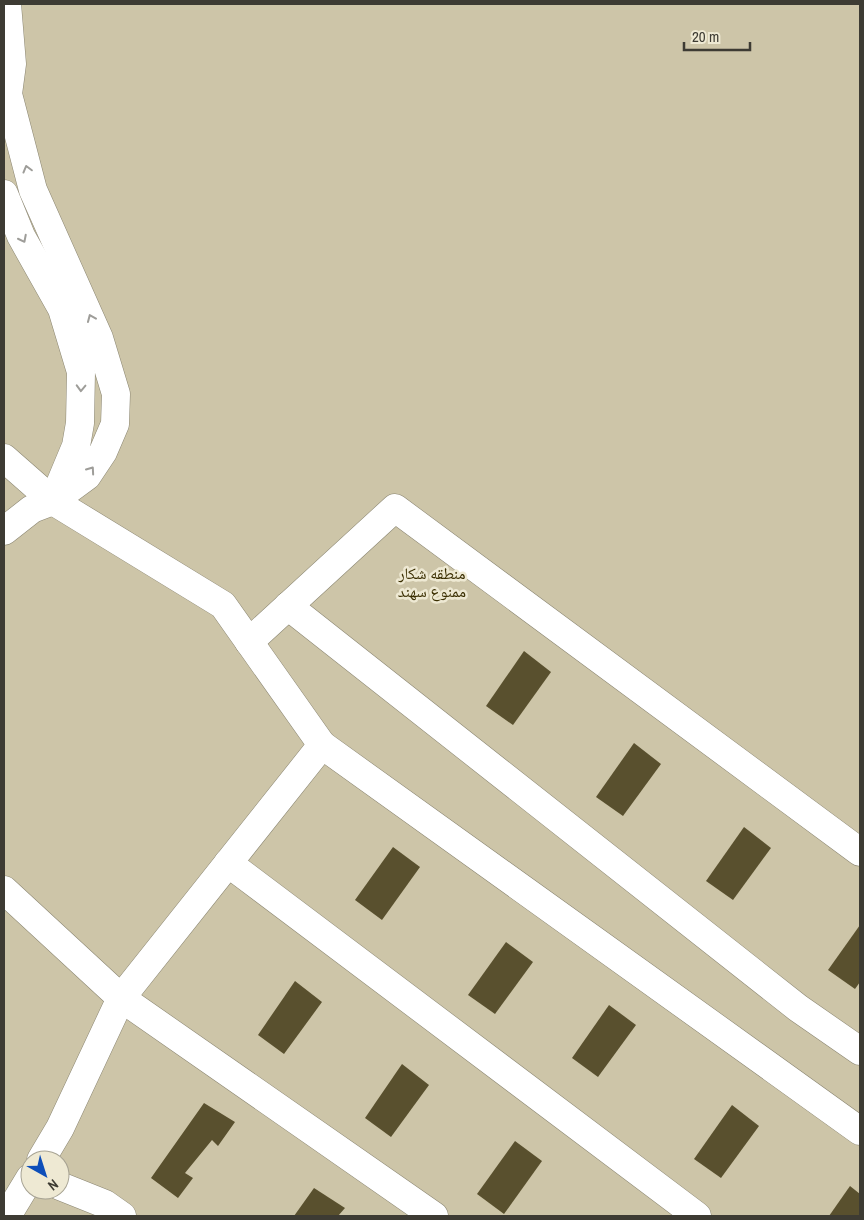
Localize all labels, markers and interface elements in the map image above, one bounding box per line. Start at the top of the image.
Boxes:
scale bar [684,20,750,52]
text: 20 m [692,26,719,47]
one-way arrow [23,165,33,173]
one-way arrow [17,233,27,242]
one-way arrow [87,314,97,323]
one-way arrow [76,384,86,392]
one-way arrow [85,466,94,476]
park label: منطقه شکار ممنوع سهند [397,562,466,602]
north arrow [20,1150,70,1200]
text: N [44,1175,62,1195]

